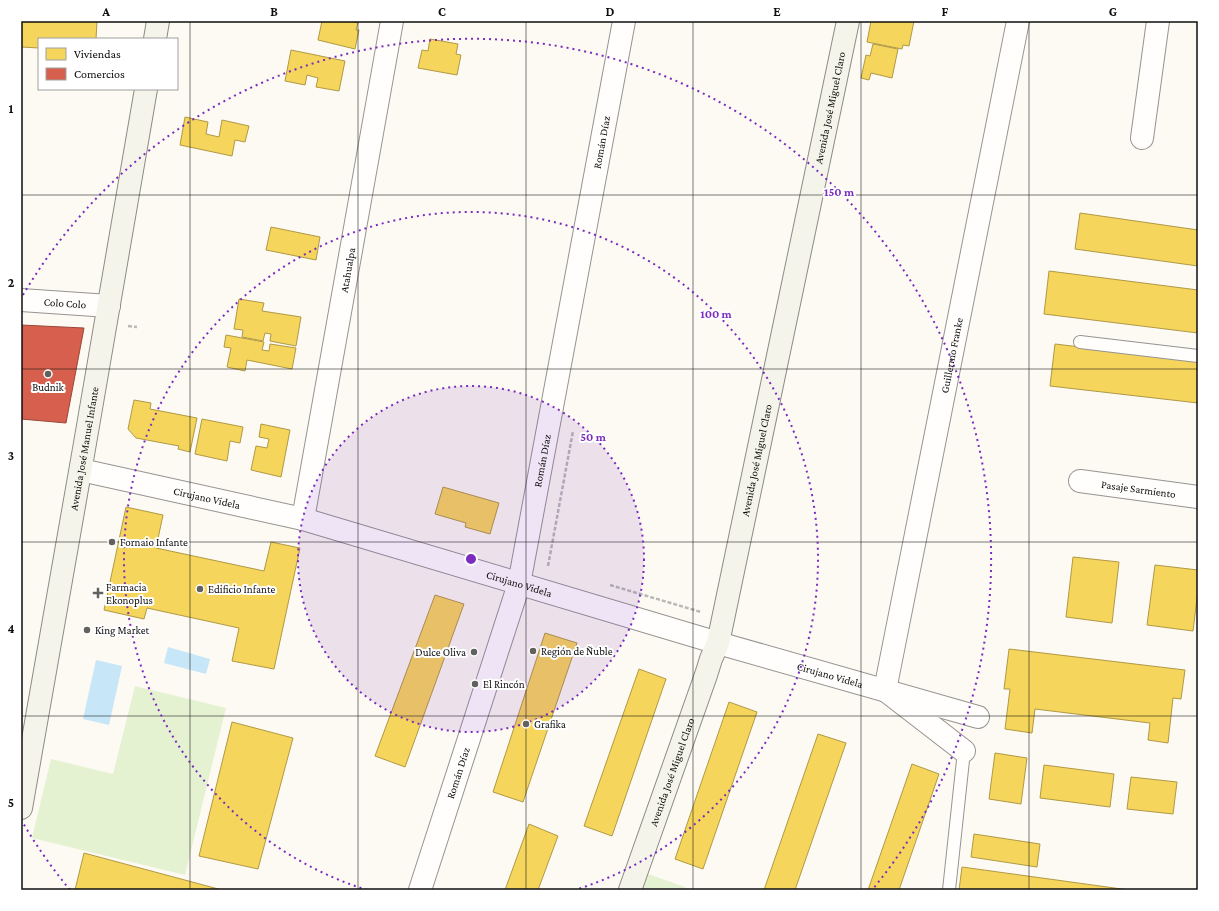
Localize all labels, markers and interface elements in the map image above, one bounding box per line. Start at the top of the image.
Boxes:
text: A [101,4,110,19]
text: B [270,4,278,19]
text: C [438,4,446,19]
text: D [606,4,615,19]
text: E [773,4,781,19]
text: F [942,4,949,19]
text: G [1109,4,1117,19]
legend [38,38,178,90]
text: Viviendas [74,47,121,61]
street label: Avenida José Miguel Claro [812,50,848,165]
text: Comercios [74,67,125,81]
text: 1 [9,101,14,116]
street label: Román Díaz [591,115,612,170]
text: 150 m [824,185,855,199]
street label: Atahualpa [338,247,358,293]
text: 2 [8,275,15,290]
street label: Colo Colo [43,296,87,310]
text: 100 m [700,307,733,321]
street label: Guillermo Franke [938,316,965,394]
marker: Budnik [43,369,53,379]
place label: Budnik [32,381,65,393]
street label: Avenida José Manuel Infante [67,386,101,511]
street label: Avenida José Miguel Claro [739,403,774,517]
text: 50 m [580,430,607,444]
street label: Román Díaz [531,433,553,488]
text: 3 [8,448,14,463]
street label: Pasaje Sarmiento [1100,478,1177,500]
street label: Cirujano Videla [172,485,241,511]
place label: Fornaio Infante [120,536,188,548]
marker: Fornaio Infante [107,537,117,547]
centre of rings [464,552,478,566]
street label: Cirujano Videla [485,568,554,599]
place label: Farmacia Ekonoplus [106,581,153,607]
place label: Edificio Infante [208,583,276,595]
marker: Edificio Infante [195,584,205,594]
marker: Farmacia Ekonoplus [93,588,103,598]
text: 4 [7,621,15,636]
place label: King Market [95,624,150,637]
marker: King Market [82,625,92,635]
place label: Región de Ñuble [541,645,613,658]
place label: Dulce Oliva [415,646,466,658]
marker: Región de Ñuble [528,646,538,656]
marker: Dulce Oliva [469,647,479,657]
street label: Cirujano Videla [796,660,864,690]
place label: El Rincón [483,678,525,690]
marker: El Rincón [470,679,480,689]
street label: Avenida José Miguel Claro [647,716,697,828]
place label: Grafika [534,718,566,730]
marker: Grafika [521,719,531,729]
street label: Román Díaz [444,745,472,800]
text: 5 [8,795,14,810]

